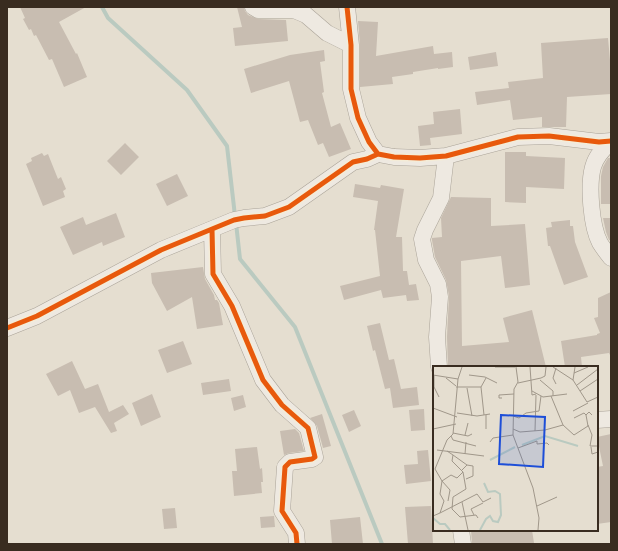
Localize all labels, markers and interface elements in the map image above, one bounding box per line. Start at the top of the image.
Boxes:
inset map [433,366,598,531]

